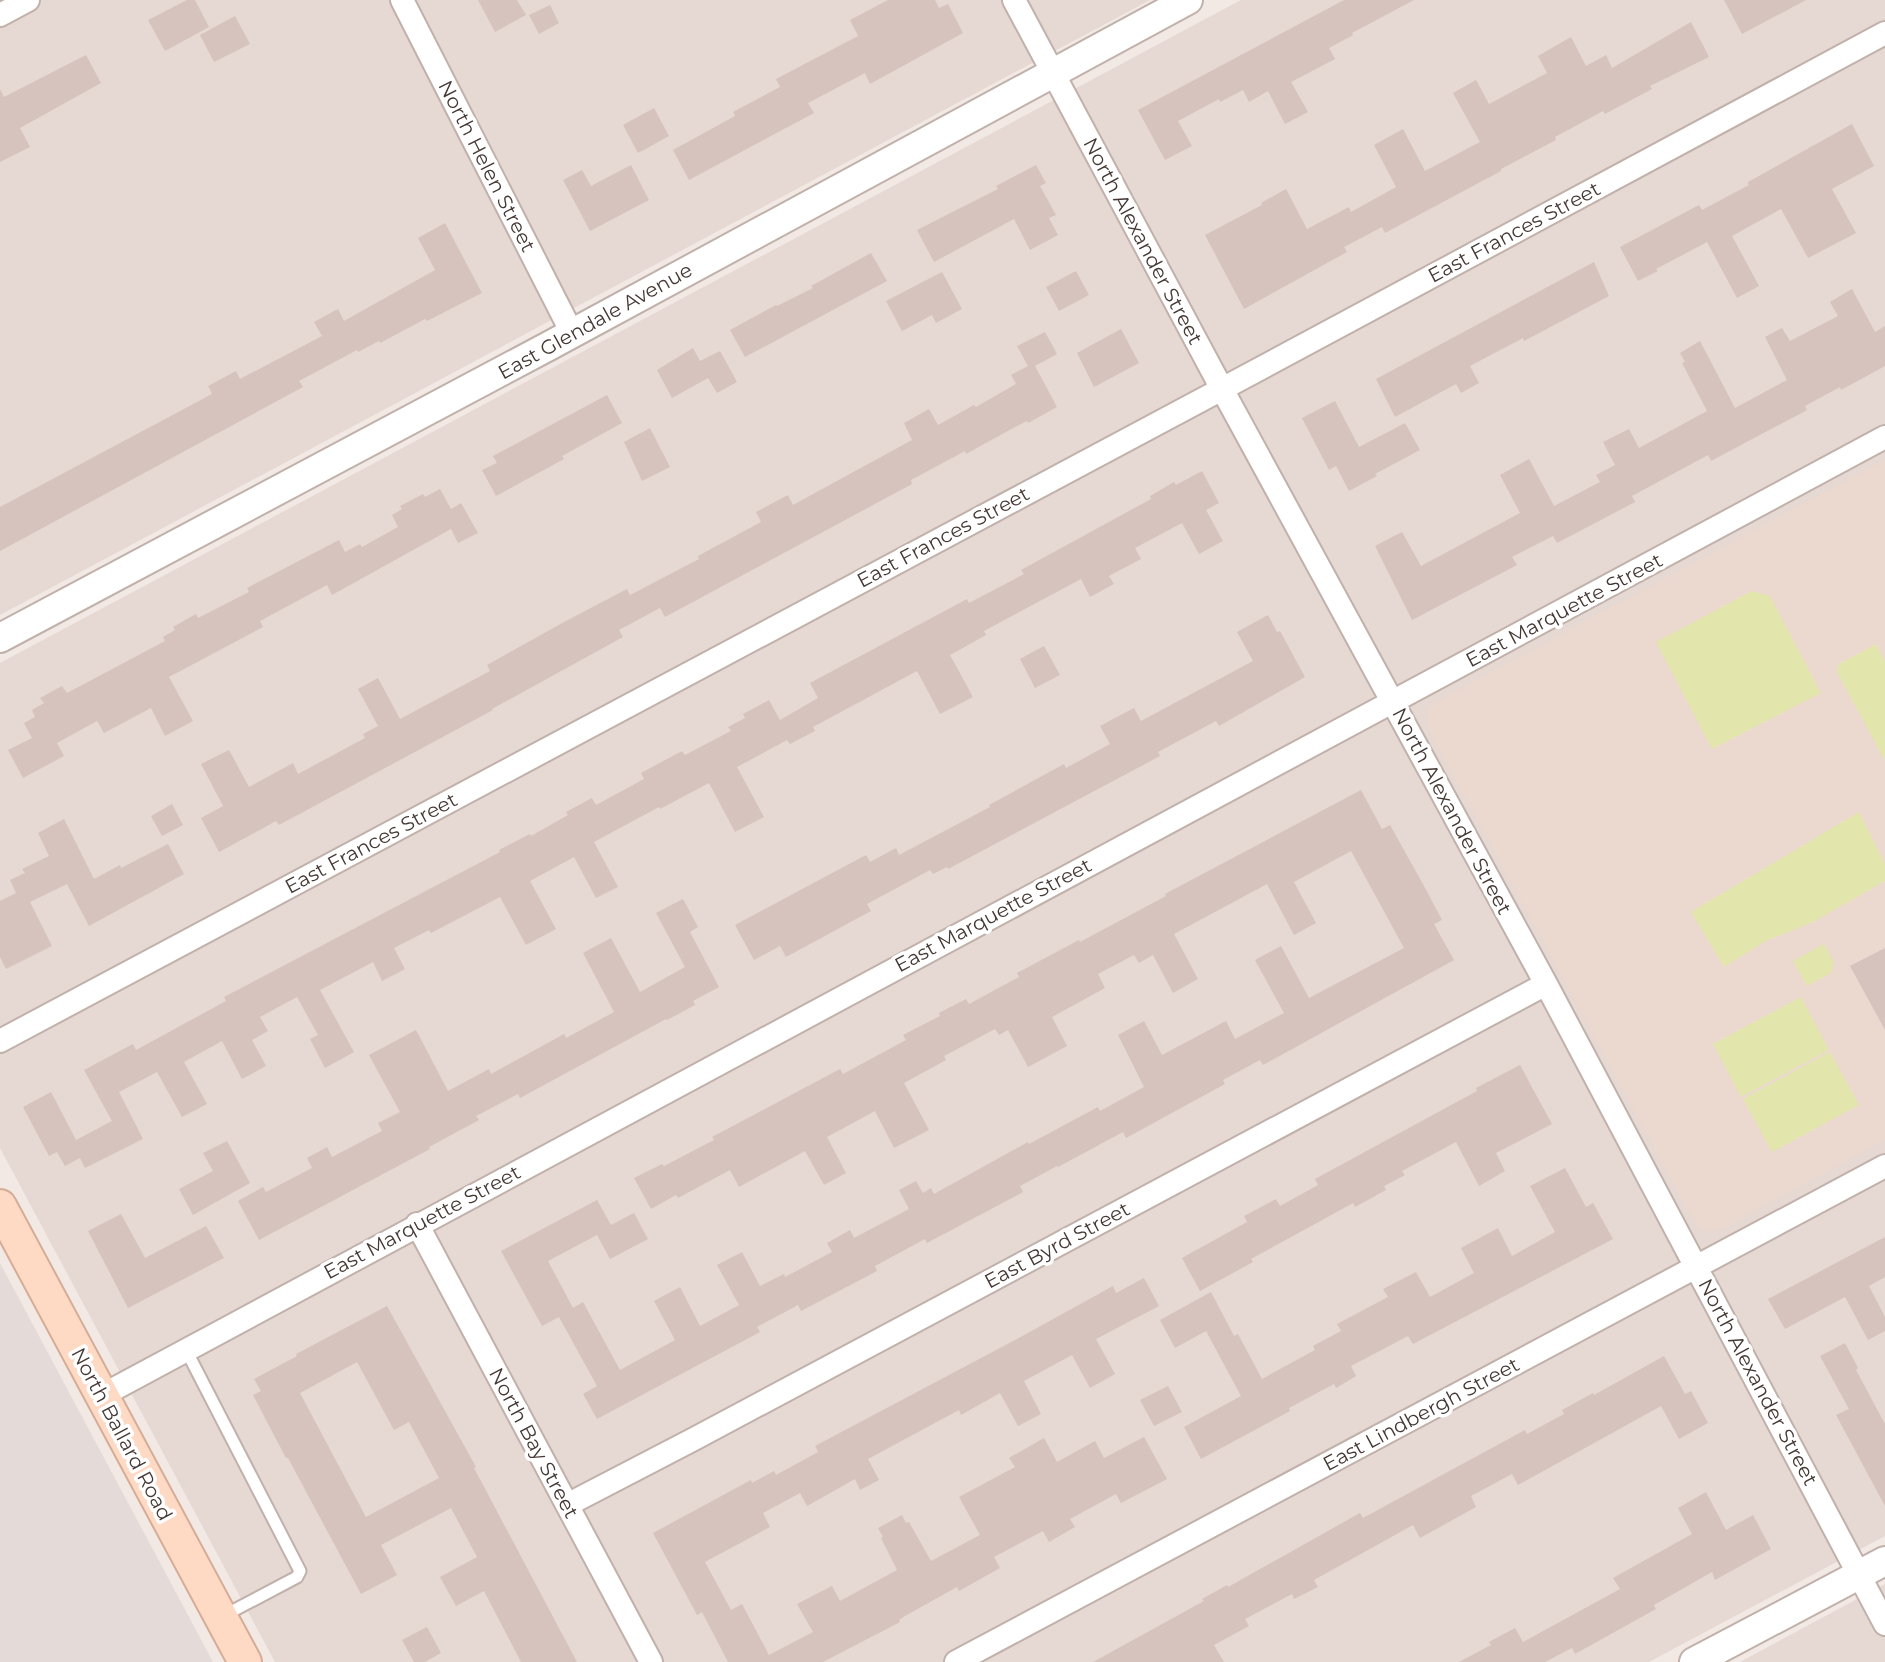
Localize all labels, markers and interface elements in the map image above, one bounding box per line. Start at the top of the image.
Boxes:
street label: North Helen Street [433,76,541,256]
street label: North Alexander Street [1078,134,1208,348]
street label: East Frances Street [1424,176,1604,288]
street label: East Glendale Avenue [494,258,696,384]
street label: East Frances Street [853,481,1033,593]
street label: East Marquette Street [1462,548,1666,672]
street label: North Alexander Street [1387,704,1517,918]
street label: East Frances Street [281,787,461,899]
street label: East Marquette Street [891,853,1095,977]
street label: East Marquette Street [320,1160,524,1284]
street label: East Byrd Street [980,1197,1134,1293]
street label: North Alexander Street [1693,1275,1823,1489]
street label: North Ballard Road [66,1343,178,1525]
street label: East Lindbergh Street [1319,1352,1523,1476]
street label: North Bay Street [484,1364,584,1522]

